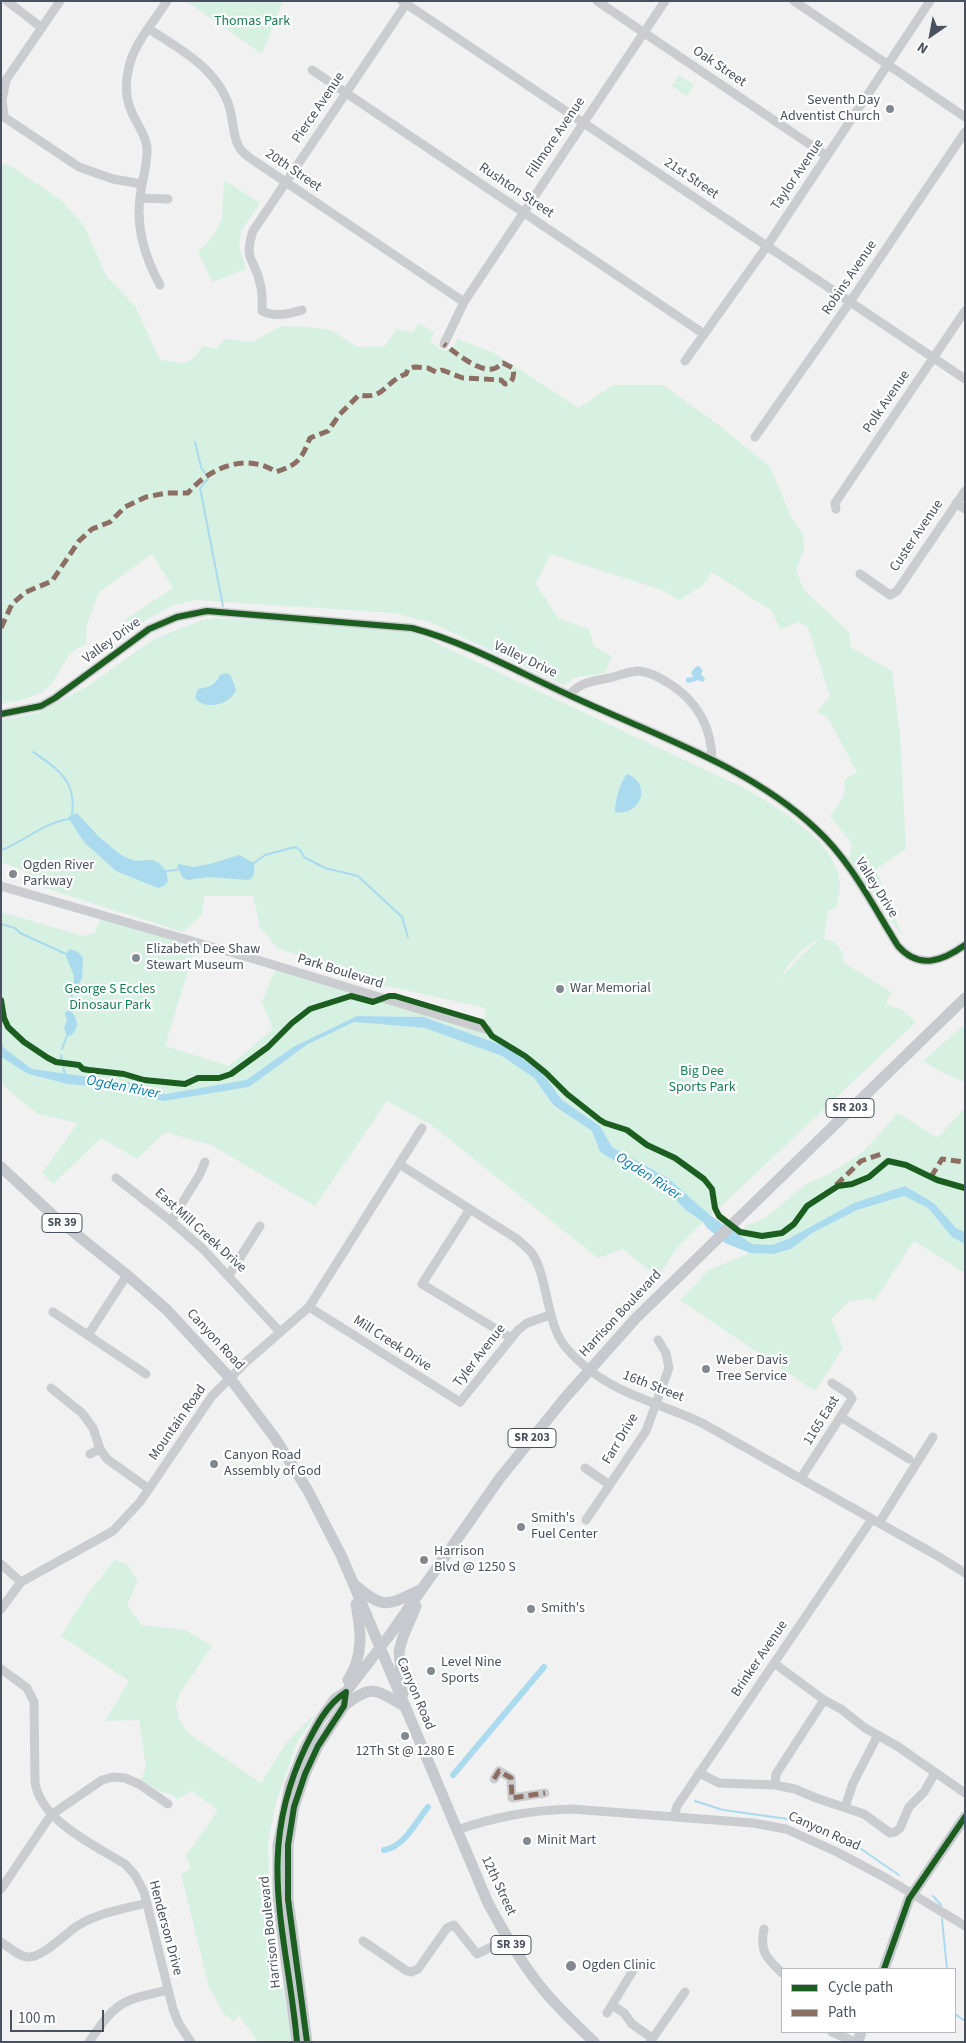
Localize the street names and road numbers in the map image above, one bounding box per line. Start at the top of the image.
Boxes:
street label: Oak Street [689,43,749,91]
street label: Pierce Avenue [289,69,349,147]
street label: Fillmore Avenue [523,94,589,182]
street label: Taylor Avenue [768,136,828,214]
street label: 20th Street [262,146,324,196]
street label: 21st Street [661,155,721,203]
street label: Rushton Street [475,160,557,222]
street label: Robins Avenue [819,238,881,318]
street label: Polk Avenue [860,368,914,436]
street label: Custer Avenue [887,497,947,575]
street label: Valley Drive [80,614,144,668]
street label: Valley Drive [491,638,559,682]
street label: Valley Drive [851,855,901,921]
street label: Park Boulevard [295,951,385,993]
road number: SR 203 [826,1098,874,1118]
street label: East Mill Creek Drive [151,1185,249,1277]
road number: SR 39 [42,1214,82,1232]
street label: Harrison Boulevard [576,1267,666,1361]
street label: Canyon Road [183,1306,247,1374]
street label: Mill Creek Drive [350,1312,434,1376]
street label: Tyler Avenue [450,1321,510,1391]
street label: 16th Street [620,1368,686,1406]
street label: Mountain Road [146,1382,210,1464]
street label: 1165 East [800,1393,844,1449]
street label: Farr Drive [599,1411,643,1467]
road number: SR 203 [508,1429,556,1448]
street label: Brinker Avenue [728,1618,792,1700]
street label: Canyon Road [392,1655,438,1733]
street label: Canyon Road [785,1809,863,1855]
street label: 12th Street [477,1853,519,1919]
street label: Harrison Boulevard [257,1875,285,1989]
street label: Henderson Drive [144,1879,186,1977]
road number: SR 39 [491,1936,531,1954]

